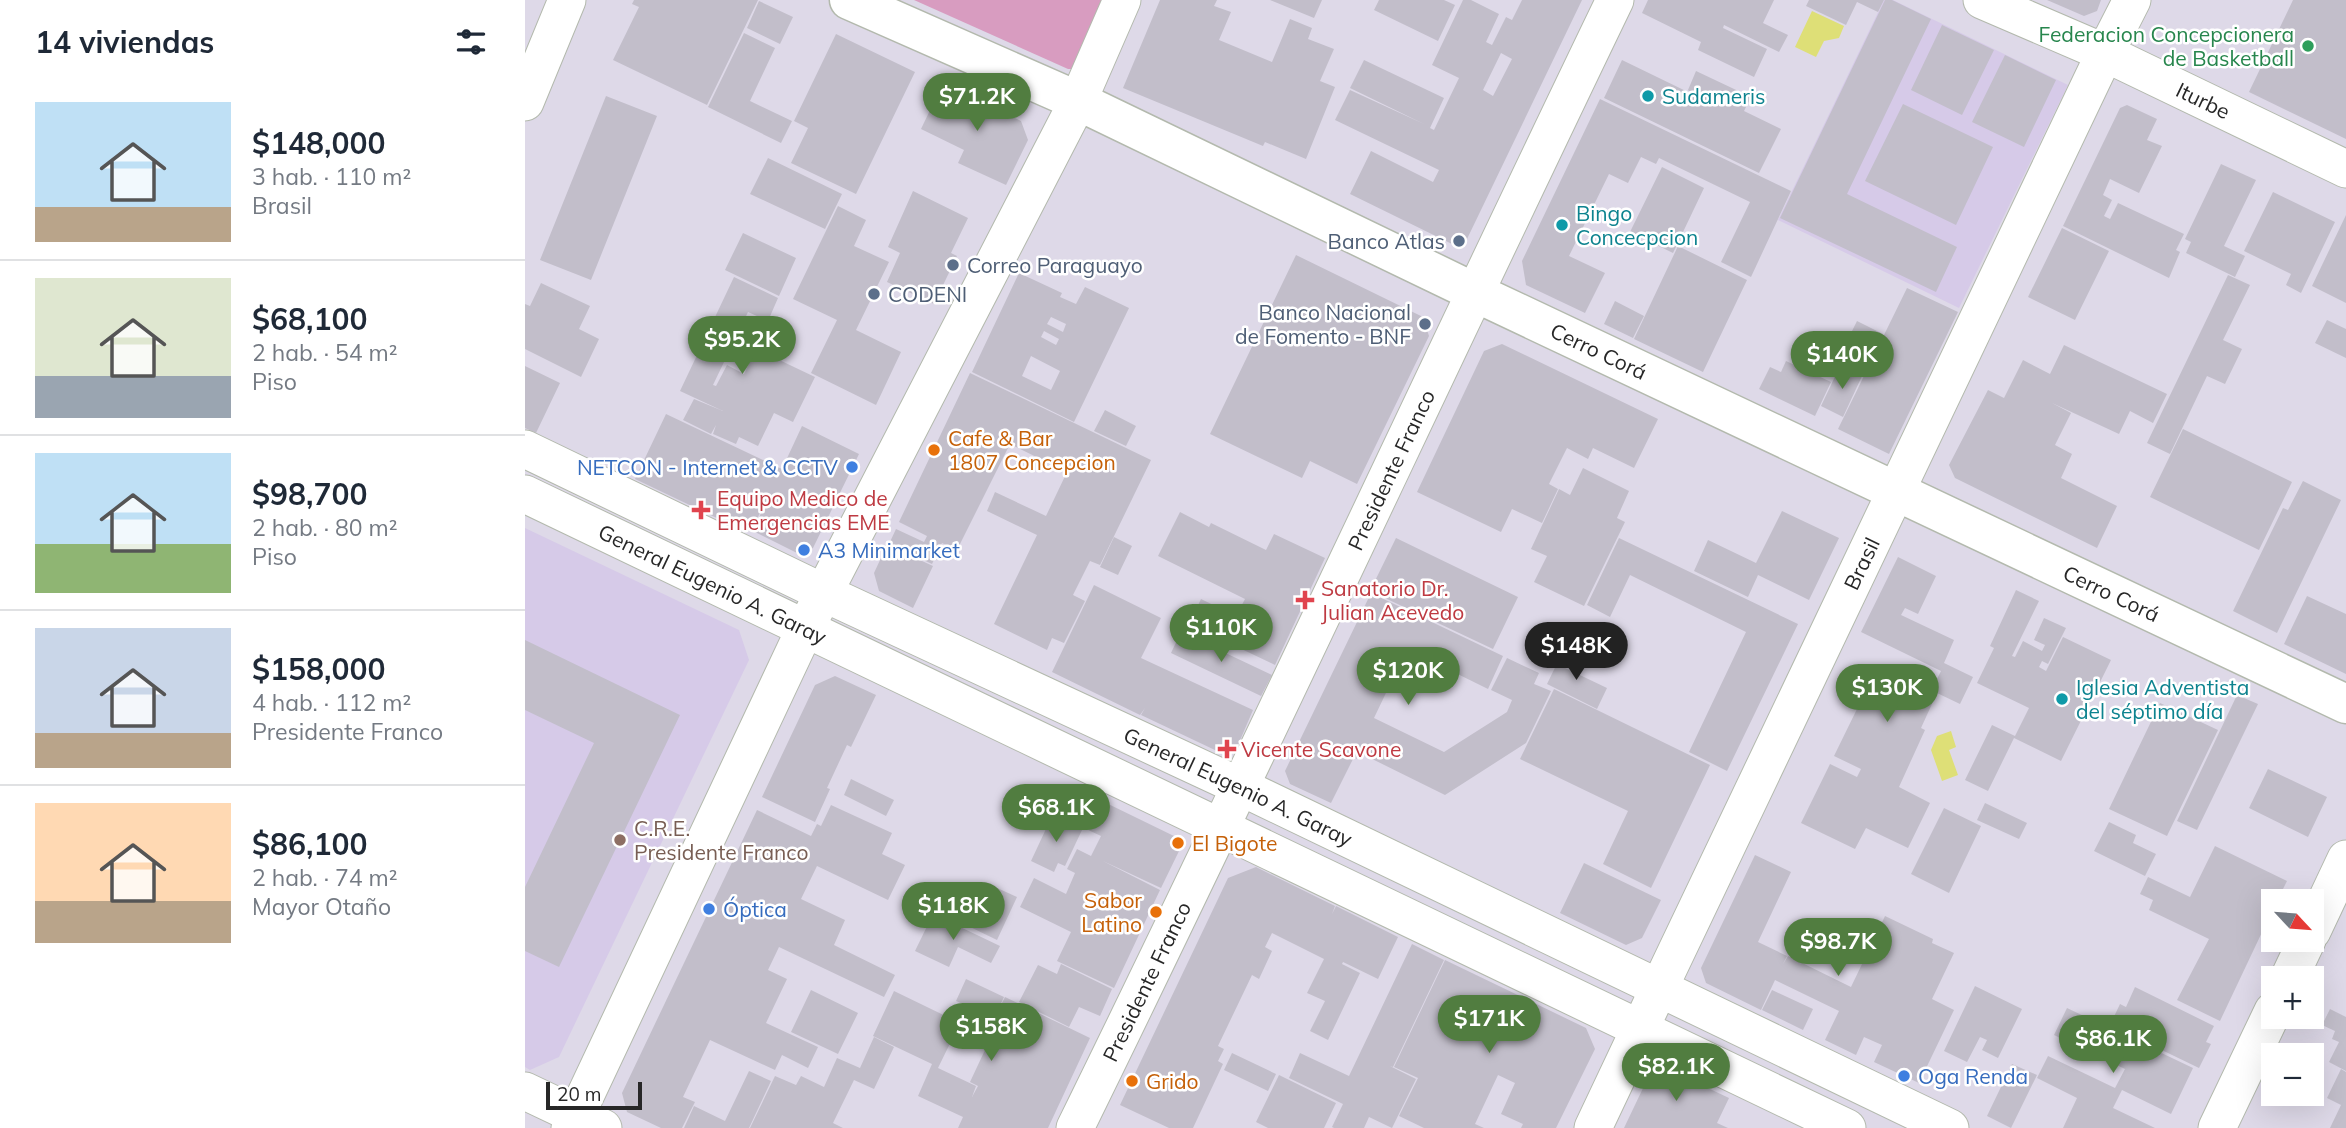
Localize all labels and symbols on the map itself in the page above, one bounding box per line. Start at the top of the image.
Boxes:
place label: Federacion Concepcionera de Basketball [2038,21,2294,71]
marker: Federacion Concepcionera de Basketball [2300,38,2316,54]
pin: $71.2K [920,74,1034,133]
street label: Iturbe [2172,76,2234,124]
place label: Sudameris [1662,83,1765,109]
marker: Sudameris [1640,88,1656,104]
place label: Bingo Concecpcion [1576,200,1698,250]
marker: Bingo Concecpcion [1554,217,1570,233]
place label: Banco Atlas [1328,228,1445,254]
marker: Banco Atlas [1451,233,1467,249]
place label: Correo Paraguayo [967,252,1143,278]
marker: Correo Paraguayo [945,257,961,273]
place label: CODENI [888,281,967,307]
marker: CODENI [866,286,882,302]
place label: Banco Nacional de Fomento - BNF [1235,299,1411,349]
pin: $95.2K [685,316,799,376]
marker: Banco Nacional de Fomento - BNF [1417,316,1433,332]
street label: Cerro Corá [1546,317,1651,385]
pin: $140K [1793,332,1891,391]
street label: Presidente Franco [1342,385,1440,554]
place label: Cafe & Bar 1807 Concepcion [948,425,1116,475]
marker: Cafe & Bar 1807 Concepcion [926,442,942,458]
place label: NETCON - Internet & CCTV [577,454,838,480]
marker: NETCON - Internet & CCTV [844,459,860,475]
place label: Equipo Medico de Emergencias EME [717,485,890,535]
marker: Equipo Medico de Emergencias EME [691,500,711,520]
street label: General Eugenio A. Garay [594,518,831,650]
street label: Brasil [1838,533,1885,594]
place label: A3 Minimarket [818,537,960,563]
marker: A3 Minimarket [796,542,812,558]
street label: Cerro Corá [2059,559,2164,627]
place label: Sanatorio Dr. Julian Acevedo [1321,575,1464,625]
marker: Sanatorio Dr. Julian Acevedo [1295,590,1315,610]
pin: $110K [1172,604,1270,664]
pin: $148K [1527,622,1625,682]
pin: $120K [1359,648,1457,707]
pin: $130K [1838,664,1936,724]
place label: Iglesia Adventista del séptimo día [2076,674,2249,724]
marker: Iglesia Adventista del séptimo día [2054,691,2070,707]
street label: General Eugenio A. Garay [1120,721,1357,852]
place label: Vicente Scavone [1241,736,1401,762]
marker: Vicente Scavone [1219,741,1235,757]
pin: $68.1K [999,784,1113,844]
place label: C.R.E. Presidente Franco [634,815,808,865]
place label: El Bigote [1192,830,1277,856]
marker: C.R.E. Presidente Franco [612,832,628,848]
marker: El Bigote [1170,835,1186,851]
pin: $118K [904,883,1002,942]
place label: Sabor Latino [1081,887,1142,937]
north arrow [2261,889,2324,952]
place label: Óptica [723,896,787,922]
street label: Presidente Franco [1097,897,1196,1066]
marker: Óptica [701,901,717,917]
marker: Sabor Latino [1148,904,1164,920]
pin: $98.7K [1781,918,1895,978]
pin: $171K [1440,996,1538,1055]
pin: $158K [942,1004,1040,1063]
pin: $86.1K [2056,1016,2170,1075]
pin: $82.1K [1619,1044,1733,1103]
place label: Oga Renda [1918,1063,2028,1089]
place label: Grido [1146,1068,1199,1094]
marker: Oga Renda [1896,1068,1912,1084]
marker: Grido [1124,1073,1140,1089]
scale bar [546,1079,642,1111]

